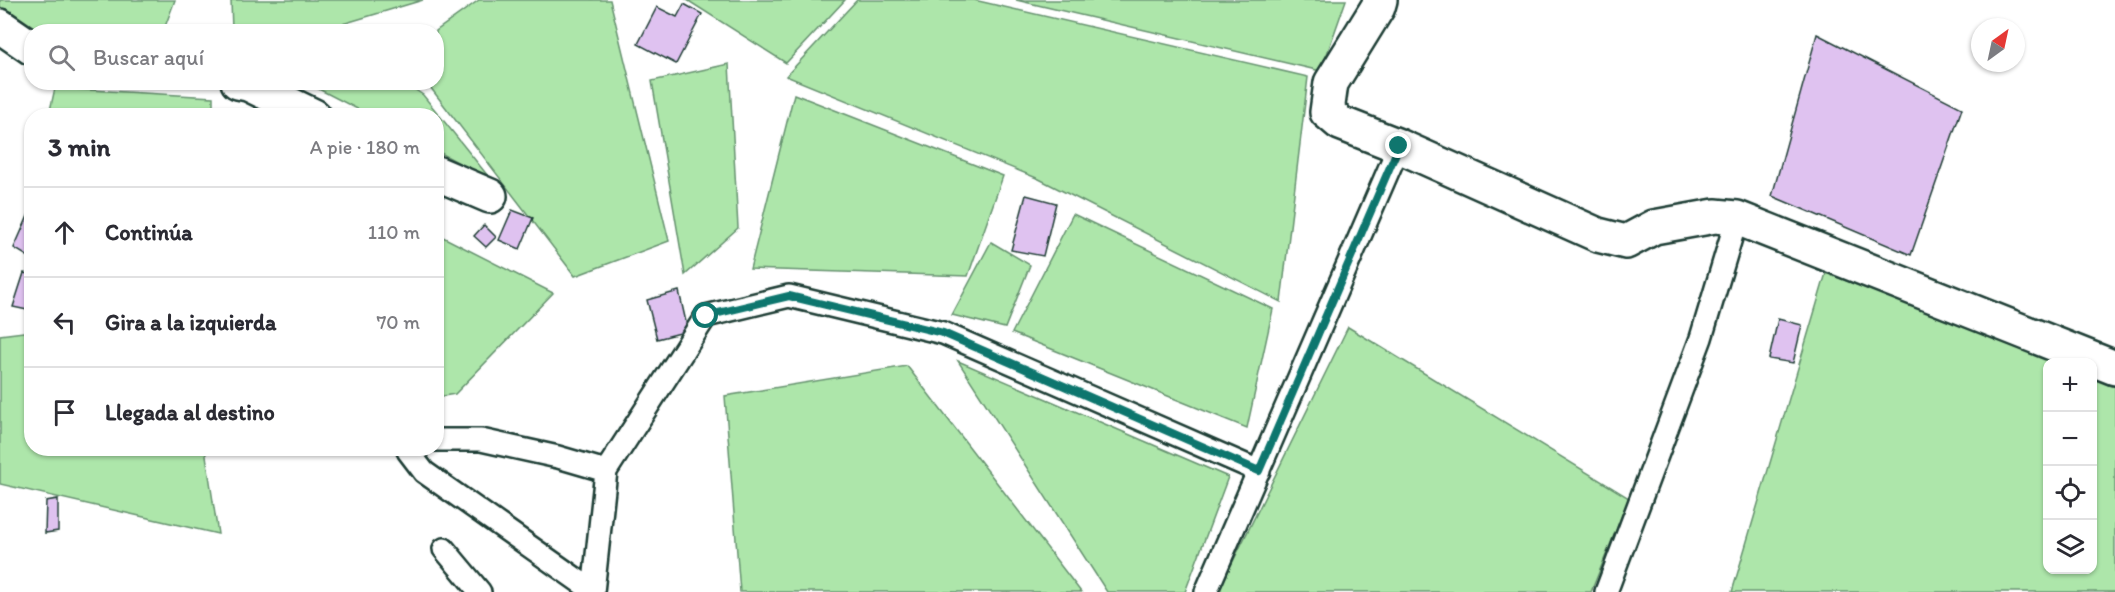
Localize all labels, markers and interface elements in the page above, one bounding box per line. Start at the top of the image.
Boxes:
north arrow [1971,18,2025,72]
search box [24,24,444,90]
icon: search [45,41,78,74]
text: Buscar aquí [93,44,204,71]
text: 3 min [48,131,110,163]
route end [1385,132,1411,158]
text: A pie · 180 m [310,135,420,159]
icon: ahead [48,216,81,249]
text: Continúa [105,219,193,246]
text: 110 m [368,220,420,244]
route start [692,302,718,328]
icon: left [48,306,81,339]
text: Gira a la izquierda [105,309,276,336]
text: 70 m [376,310,420,334]
map controls [2043,358,2097,574]
button: + [2043,358,2097,412]
icon: arrive [48,396,81,429]
text: Llegada al destino [105,399,275,426]
button: − [2043,412,2097,466]
button: locate [2043,466,2097,520]
button: layers [2043,520,2097,574]

